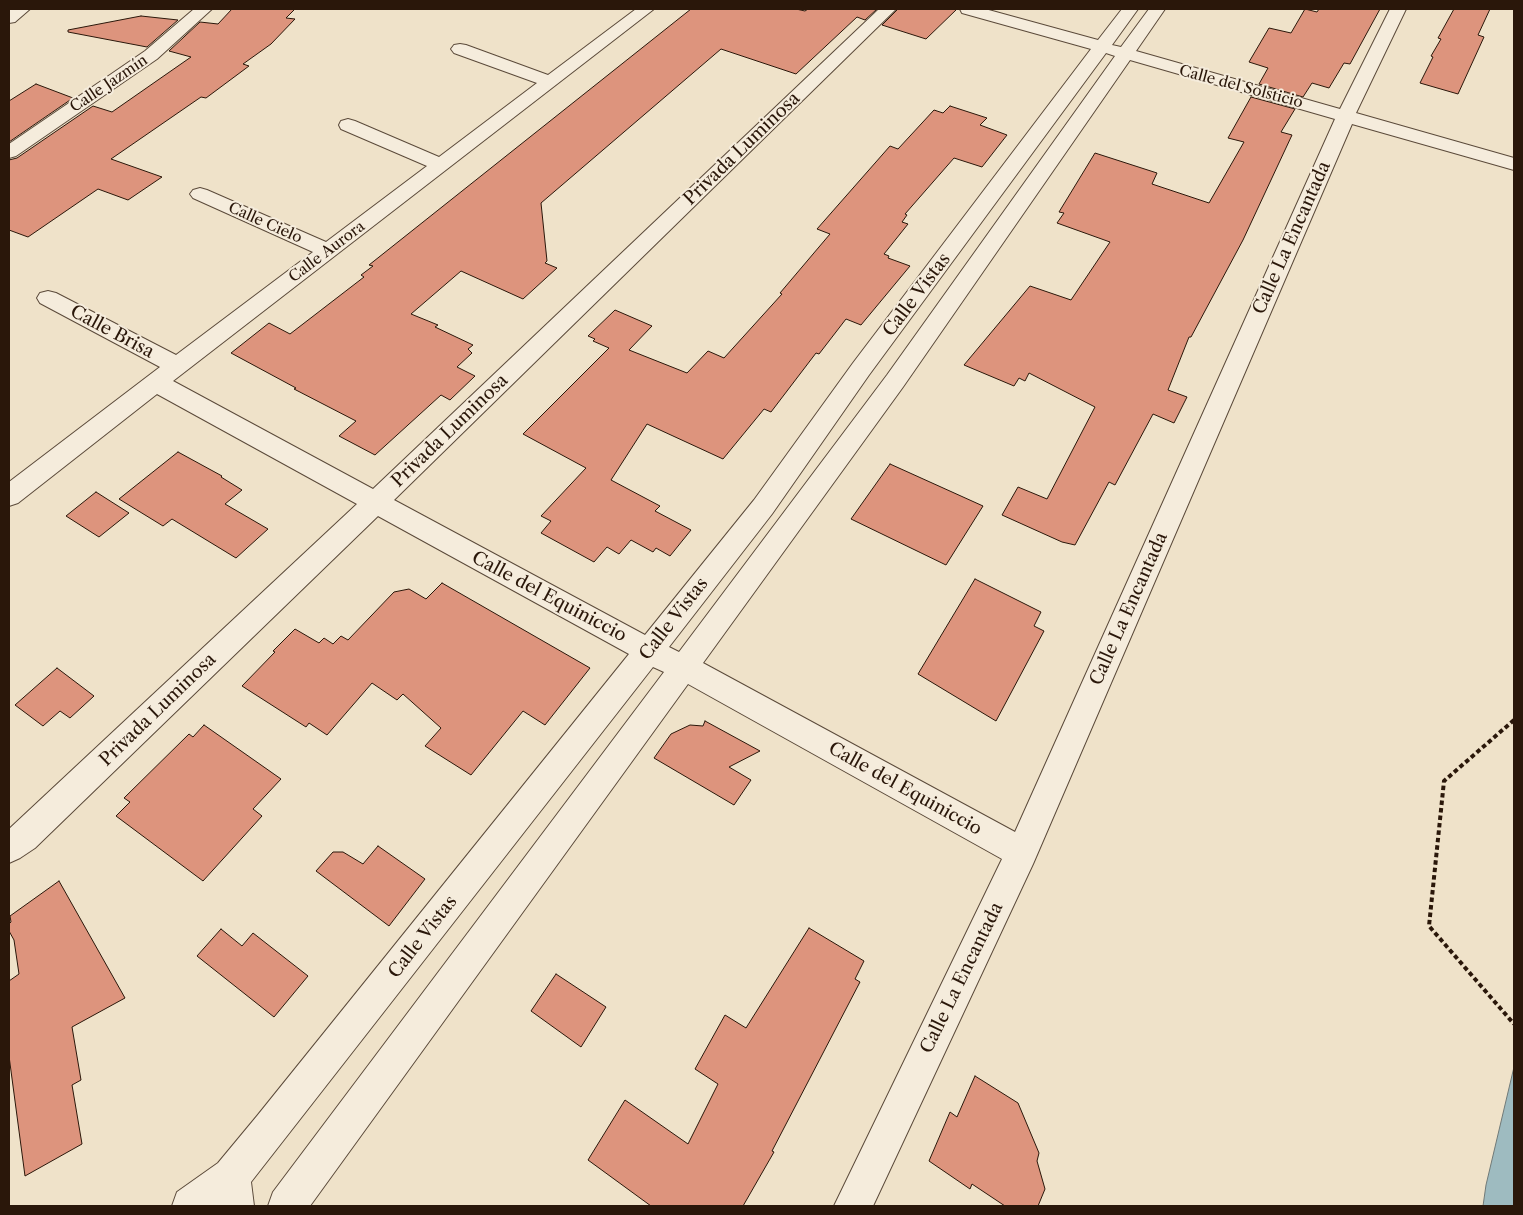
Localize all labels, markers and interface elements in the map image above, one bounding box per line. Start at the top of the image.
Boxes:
street label: Calle Jazmín [67,52,151,116]
street label: Calle del Solsticio [1177,62,1305,112]
street label: Privada Luminosa [679,88,805,210]
street label: Calle La Encantada [1249,158,1335,318]
street label: Calle Cielo [225,199,305,247]
street label: Calle Aurora [285,218,369,286]
street label: Calle Vistas [879,249,955,341]
street label: Calle Brisa [66,301,158,363]
street label: Privada Luminosa [387,370,513,492]
street label: Calle La Encantada [1086,529,1172,689]
street label: Calle del Equiniccio [468,547,630,647]
street label: Calle Vistas [635,573,713,665]
street label: Privada Luminosa [95,649,221,771]
street label: Calle del Equiniccio [824,738,986,840]
street label: Calle Vistas [384,891,462,983]
street label: Calle La Encantada [916,899,1008,1057]

